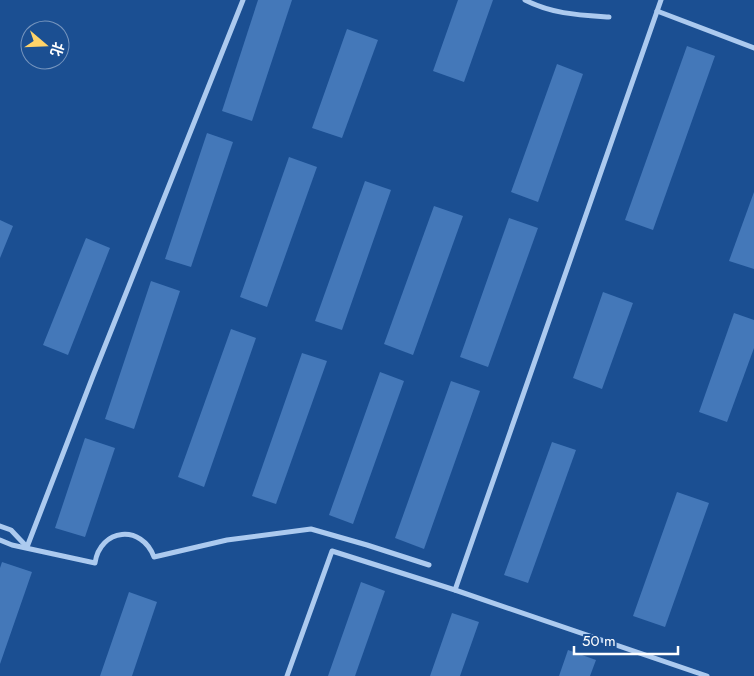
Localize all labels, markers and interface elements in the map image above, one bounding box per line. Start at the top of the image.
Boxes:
north arrow [20,20,70,70]
text: 北 [46,39,69,59]
scale bar [574,624,678,656]
text: 50 m [582,630,616,652]

